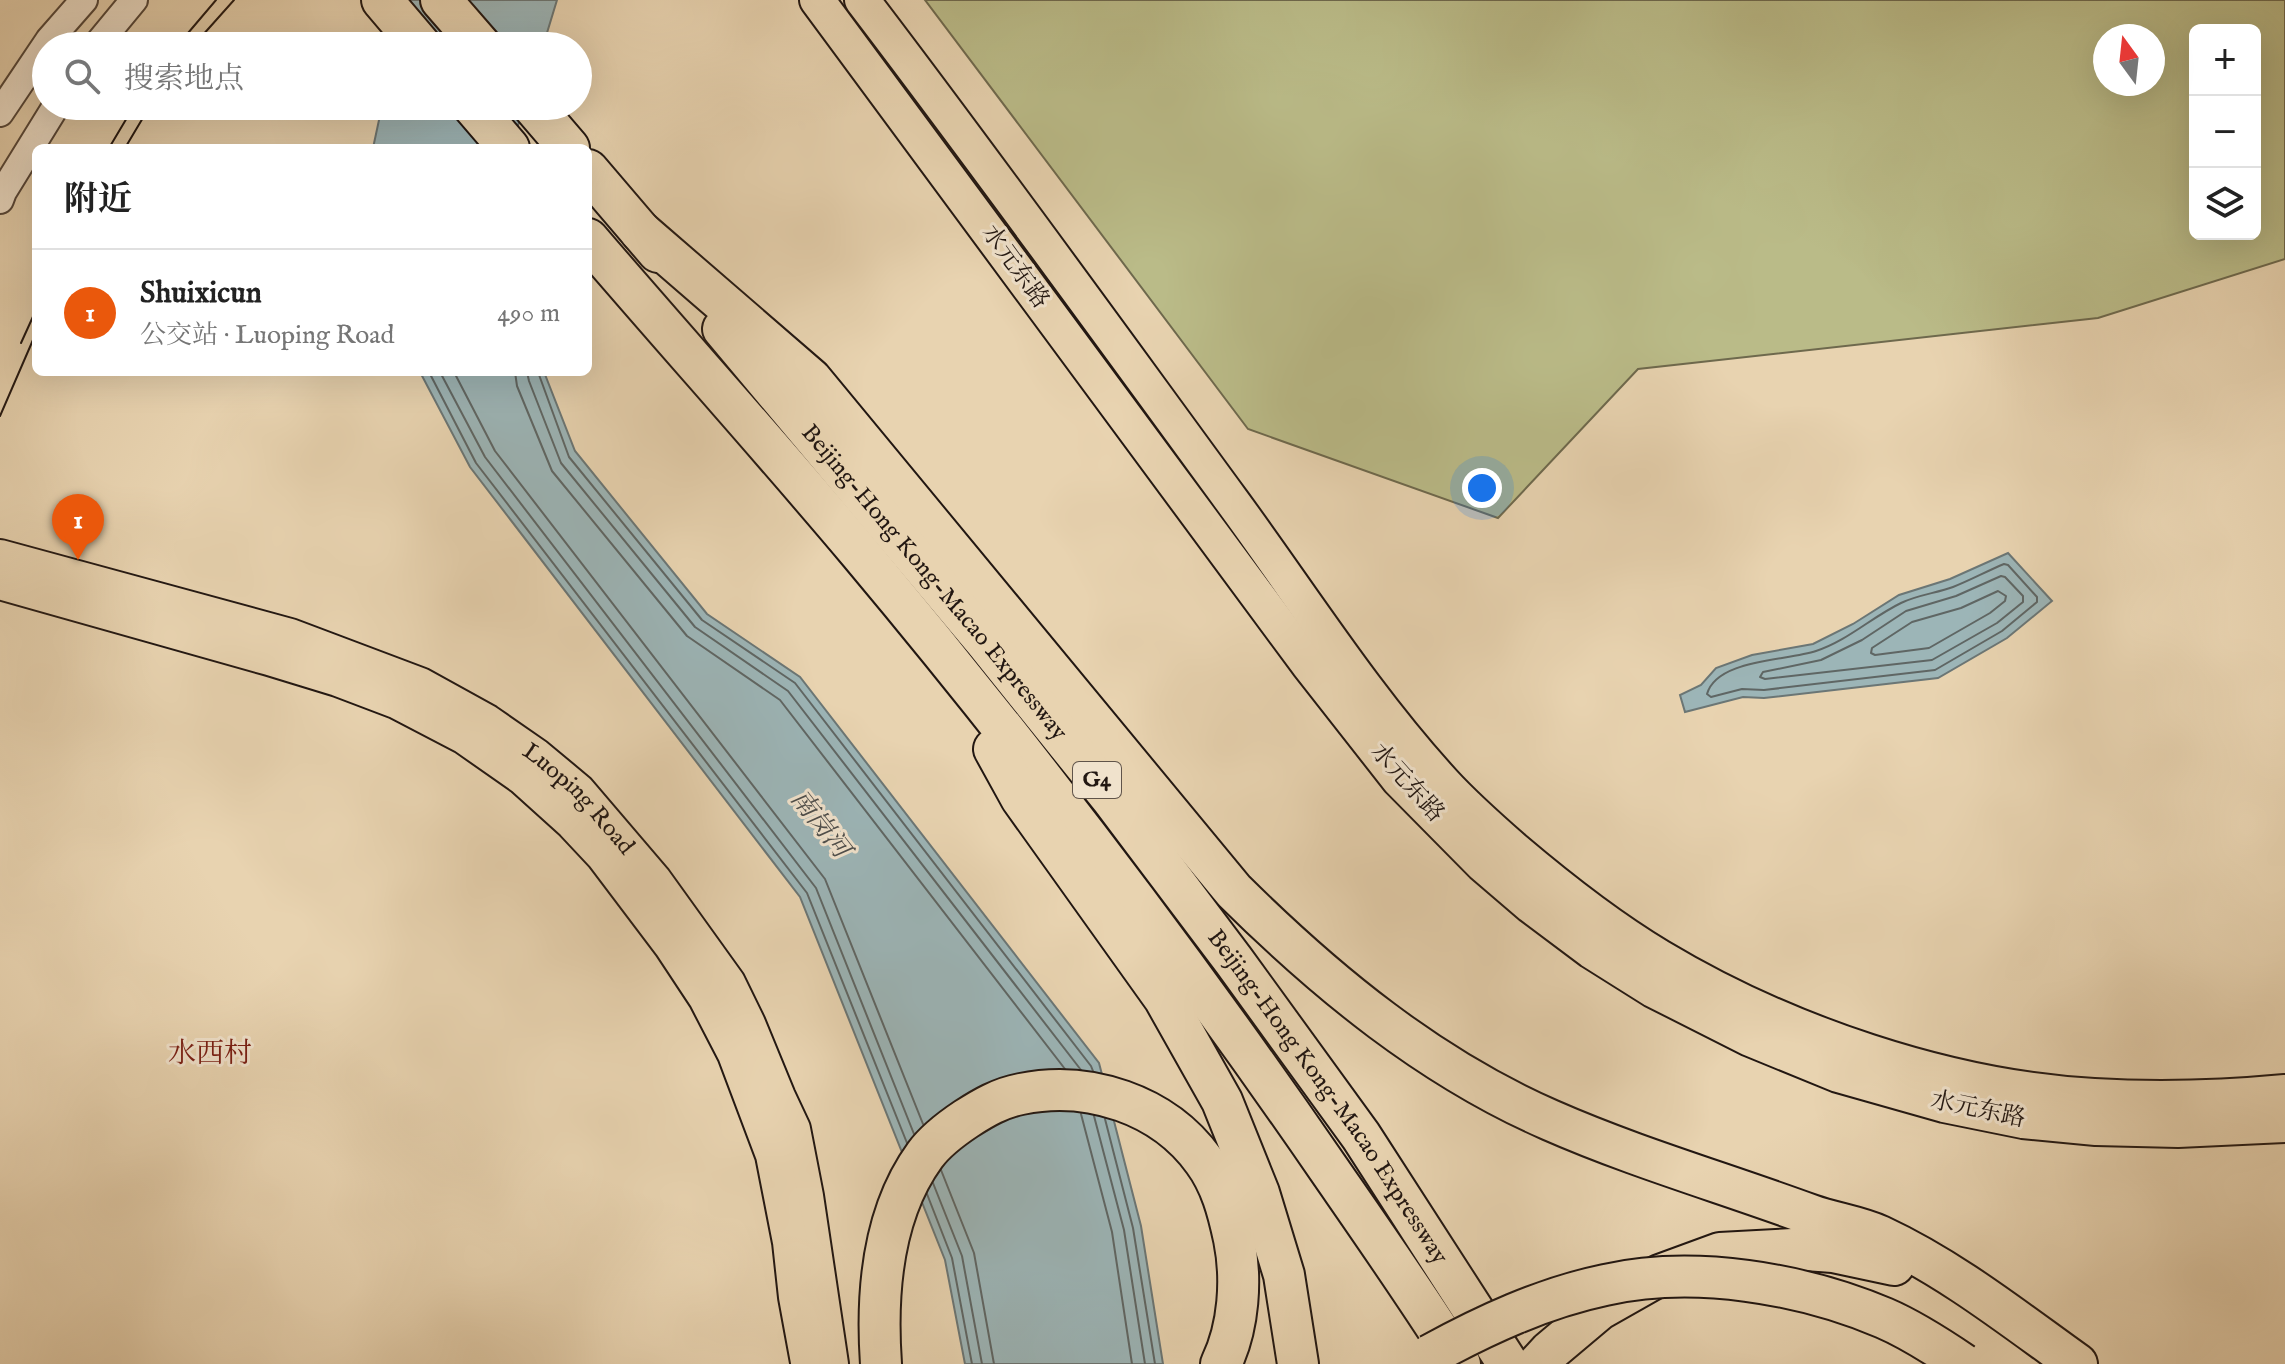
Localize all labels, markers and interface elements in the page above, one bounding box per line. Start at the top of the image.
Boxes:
north arrow [2093,24,2165,96]
map controls [2189,24,2261,240]
button: + [2189,24,2261,96]
search box [32,32,592,120]
icon: search [60,54,104,98]
text: 搜索地点 [124,61,244,99]
button: − [2189,96,2261,168]
button: layers [2189,168,2261,240]
text: 附近 [64,179,132,222]
street label: 水元东路 [974,219,1056,315]
text: Shuixicun [140,275,262,313]
text: 1 [85,297,95,330]
text: 490 m [497,297,560,330]
text: 公交站 · Luoping Road [140,319,394,352]
street label: Beijing-Hong Kong-Macao Expressway [794,418,1074,747]
your location [1462,468,1502,508]
pin: 1 [52,494,104,560]
street label: Luoping Road [516,736,641,861]
street label: 水元东路 [1363,737,1451,829]
road number: G4 [1073,762,1121,798]
water label: 南岗河 [783,783,859,868]
street label: Beijing-Hong Kong-Macao Expressway [1200,923,1455,1270]
district label: 水西村 [168,1037,252,1072]
street label: 水元东路 [1928,1085,2028,1135]

